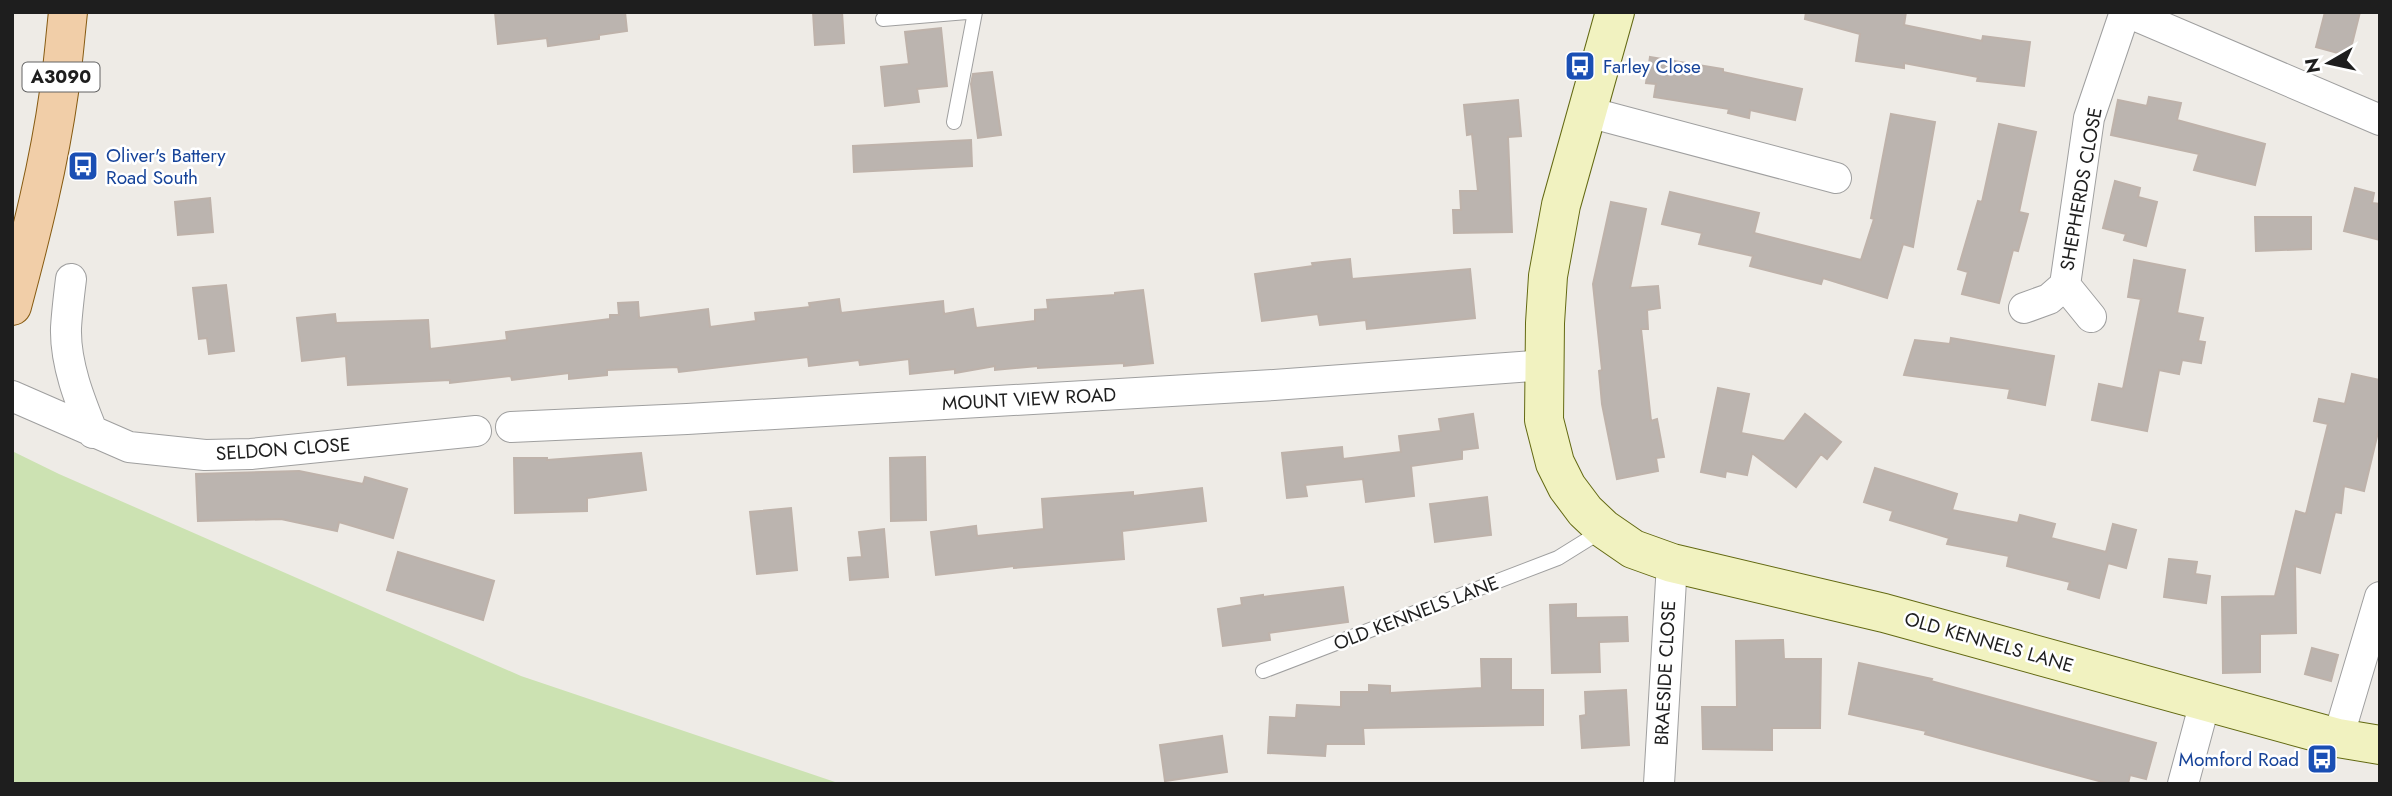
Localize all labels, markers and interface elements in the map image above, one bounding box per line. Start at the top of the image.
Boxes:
north arrow [2294,28,2364,98]
bus stop icon: Farley Close [1563,49,1597,83]
place label: Farley Close [1603,53,1701,80]
text: N [2298,56,2327,75]
road number: A3090 [22,62,100,92]
street label: SHEPHERDS CLOSE [2053,105,2109,273]
place label: Oliver's Battery Road South [106,142,226,191]
bus stop icon: Oliver's Battery Road South [66,149,100,183]
street label: MOUNT VIEW ROAD [941,381,1117,417]
street label: SELDON CLOSE [215,431,351,467]
street label: OLD KENNELS LANE [1330,569,1502,657]
street label: BRAESIDE CLOSE [1648,600,1682,746]
street label: OLD KENNELS LANE [1901,605,2077,679]
bus stop icon: Momford Road [2305,742,2339,776]
place label: Momford Road [2179,746,2299,773]

